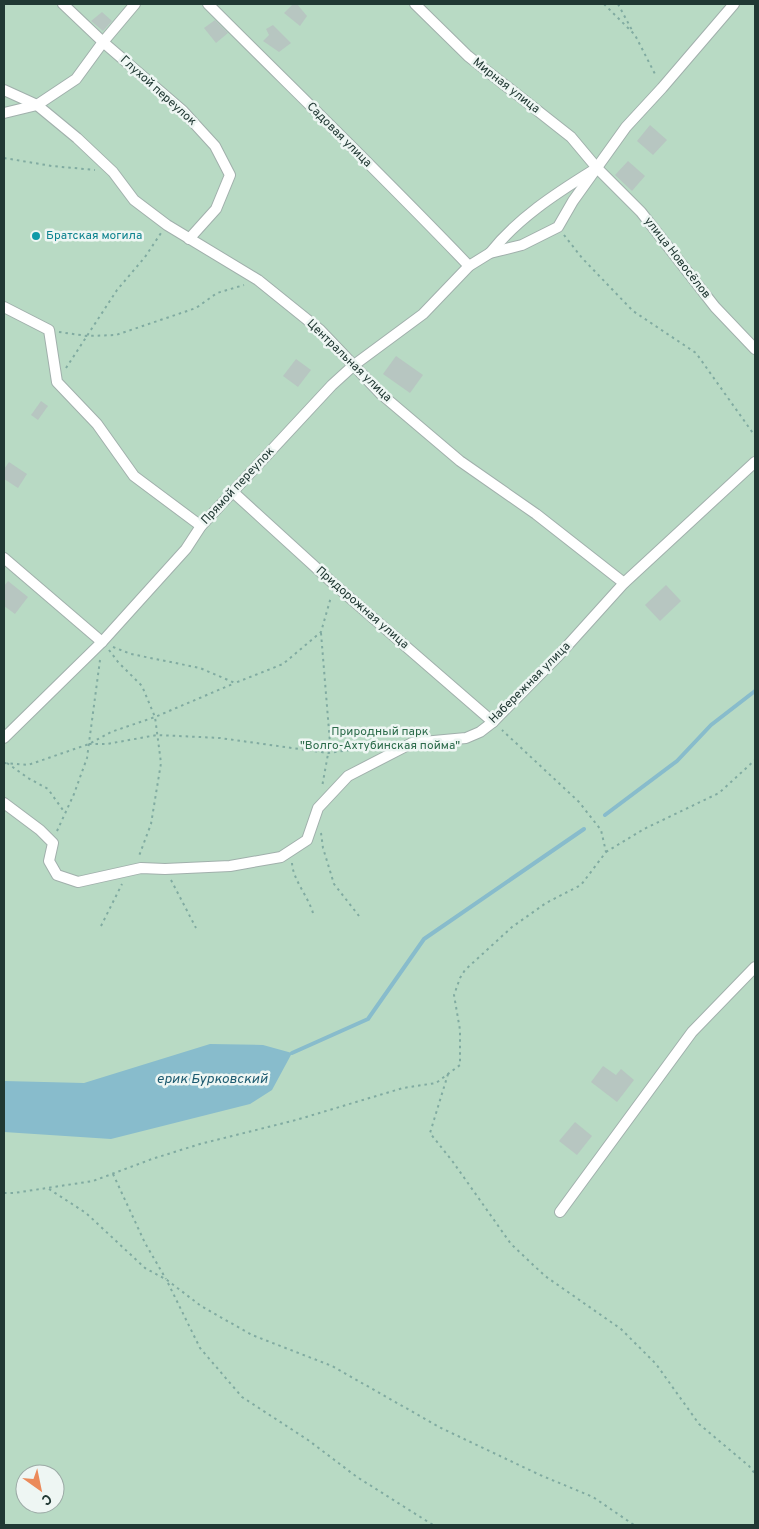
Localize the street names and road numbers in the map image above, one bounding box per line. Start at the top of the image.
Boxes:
street label: Глухой переулок [116,52,200,130]
street label: Мирная улица [469,55,543,117]
street label: Садовая улица [303,99,375,171]
street label: улица Новосёлов [640,214,714,302]
street label: Центральная улица [303,316,395,406]
street label: Прямой переулок [198,444,278,528]
street label: Придорожная улица [312,563,412,653]
street label: Набережная улица [486,639,574,727]

